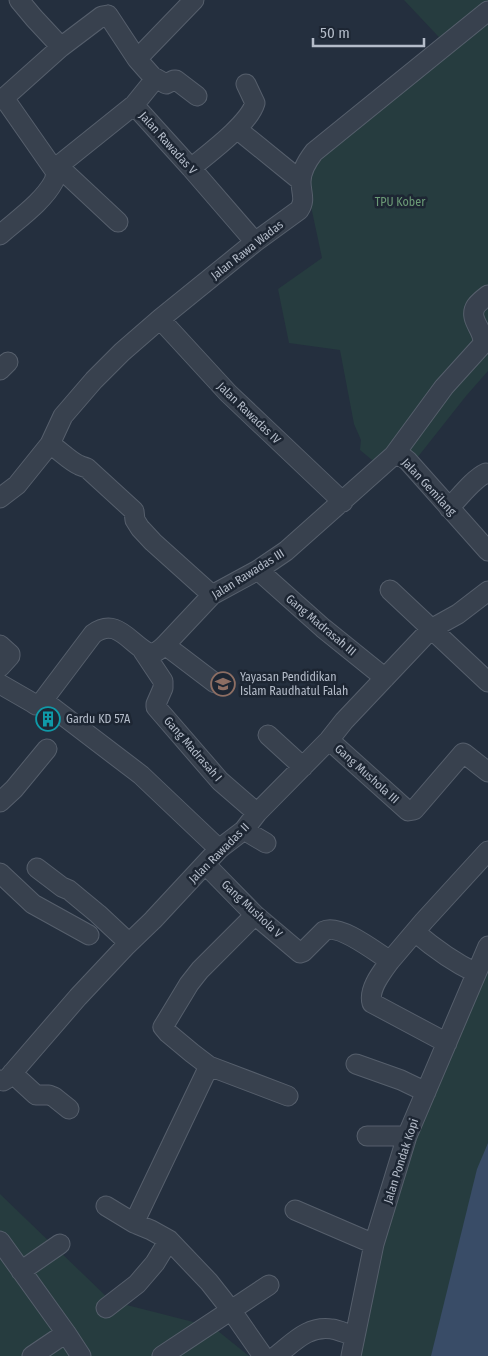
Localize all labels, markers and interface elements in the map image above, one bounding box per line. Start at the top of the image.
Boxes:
scale bar [313,15,424,47]
text: 50 m [320,24,350,42]
street label: Jalan Rawadas V [136,109,200,178]
park label: TPU Kober [375,195,426,209]
street label: Jalan Rawa Wadas [208,217,286,283]
street label: Jalan Rawadas IV [214,379,284,447]
street label: Jalan Gemilang [399,455,459,519]
street label: Jalan Rawadas III [209,546,287,602]
street label: Gang Madrasah III [283,592,359,658]
place label: Yayasan Pendidikan Islam Raudhatul Falah [240,670,348,698]
school or university icon: Yayasan Pendidikan Islam Raudhatul Falah [210,671,236,697]
building icon: Gardu KD 57A [35,706,61,732]
place label: Gardu KD 57A [66,712,131,726]
street label: Gang Madrasah I [161,714,225,784]
street label: Gang Mushola III [332,742,402,806]
street label: Jalan Rawadas II [186,820,252,886]
street label: Gang Mushola V [219,877,286,941]
street label: Jalan Pondak Kopi [381,1117,421,1205]

